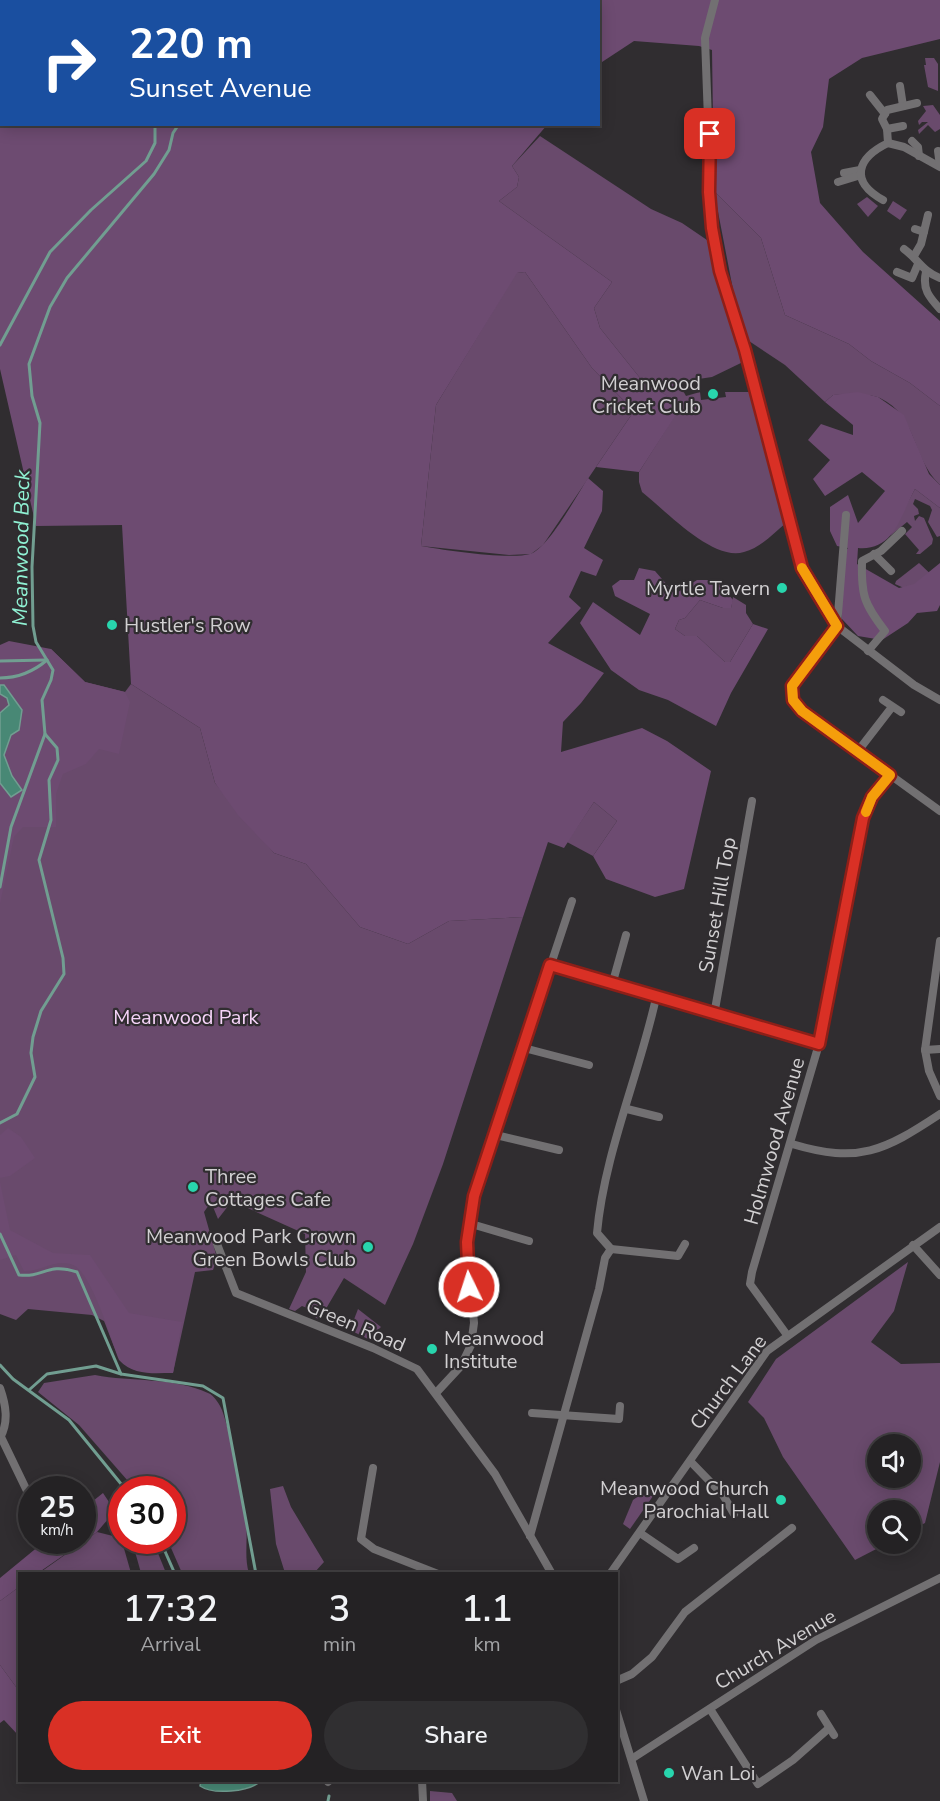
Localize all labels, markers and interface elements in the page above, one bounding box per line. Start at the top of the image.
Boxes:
text: 220 m [129,16,253,73]
icon: right [30,24,108,102]
text: Sunset Avenue [129,70,312,107]
pin [684,108,735,159]
icon: arrive [693,117,726,150]
place label: Meanwood Cricket Club [592,370,701,420]
marker: Meanwood Cricket Club [706,387,720,401]
water label: Meanwood Beck [6,469,36,626]
place label: Myrtle Tavern [646,575,770,602]
marker: Myrtle Tavern [775,581,789,595]
place label: Hustler's Row [124,612,251,639]
marker: Hustler's Row [105,618,119,632]
street label: Sunset Hill Top [692,835,743,975]
park label: Meanwood Park [113,1004,260,1031]
street label: Holmwood Avenue [738,1054,811,1228]
place label: Three Cottages Cafe [205,1163,331,1213]
marker: Three Cottages Cafe [186,1180,200,1194]
place label: Meanwood Park Crown Green Bowls Club [146,1223,356,1273]
marker: Meanwood Park Crown Green Bowls Club [361,1240,375,1254]
position arrow [437,1255,501,1319]
street label: Green Road [302,1292,410,1359]
place label: Meanwood Institute [444,1325,544,1375]
street label: Church Lane [684,1329,773,1435]
marker: Meanwood Institute [425,1342,439,1356]
map controls [867,1434,921,1554]
button: sound [867,1434,921,1488]
place label: Meanwood Church Parochial Hall [600,1475,769,1525]
speed limit sign: 30 [108,1476,186,1554]
text: 25 [39,1487,75,1528]
marker: Meanwood Church Parochial Hall [774,1493,788,1507]
button: search [867,1500,921,1554]
text: km/h [40,1520,74,1540]
text: 17:32 [123,1585,218,1634]
text: 3 [329,1585,350,1634]
text: 1.1 [461,1585,513,1634]
street label: Church Avenue [710,1603,841,1696]
text: Arrival [140,1631,201,1658]
text: min [323,1631,356,1658]
text: km [474,1631,501,1658]
button: Exit [48,1701,312,1770]
button: Share [324,1701,588,1770]
place label: Wan Loi [681,1760,756,1787]
marker: Wan Loi [662,1766,676,1780]

